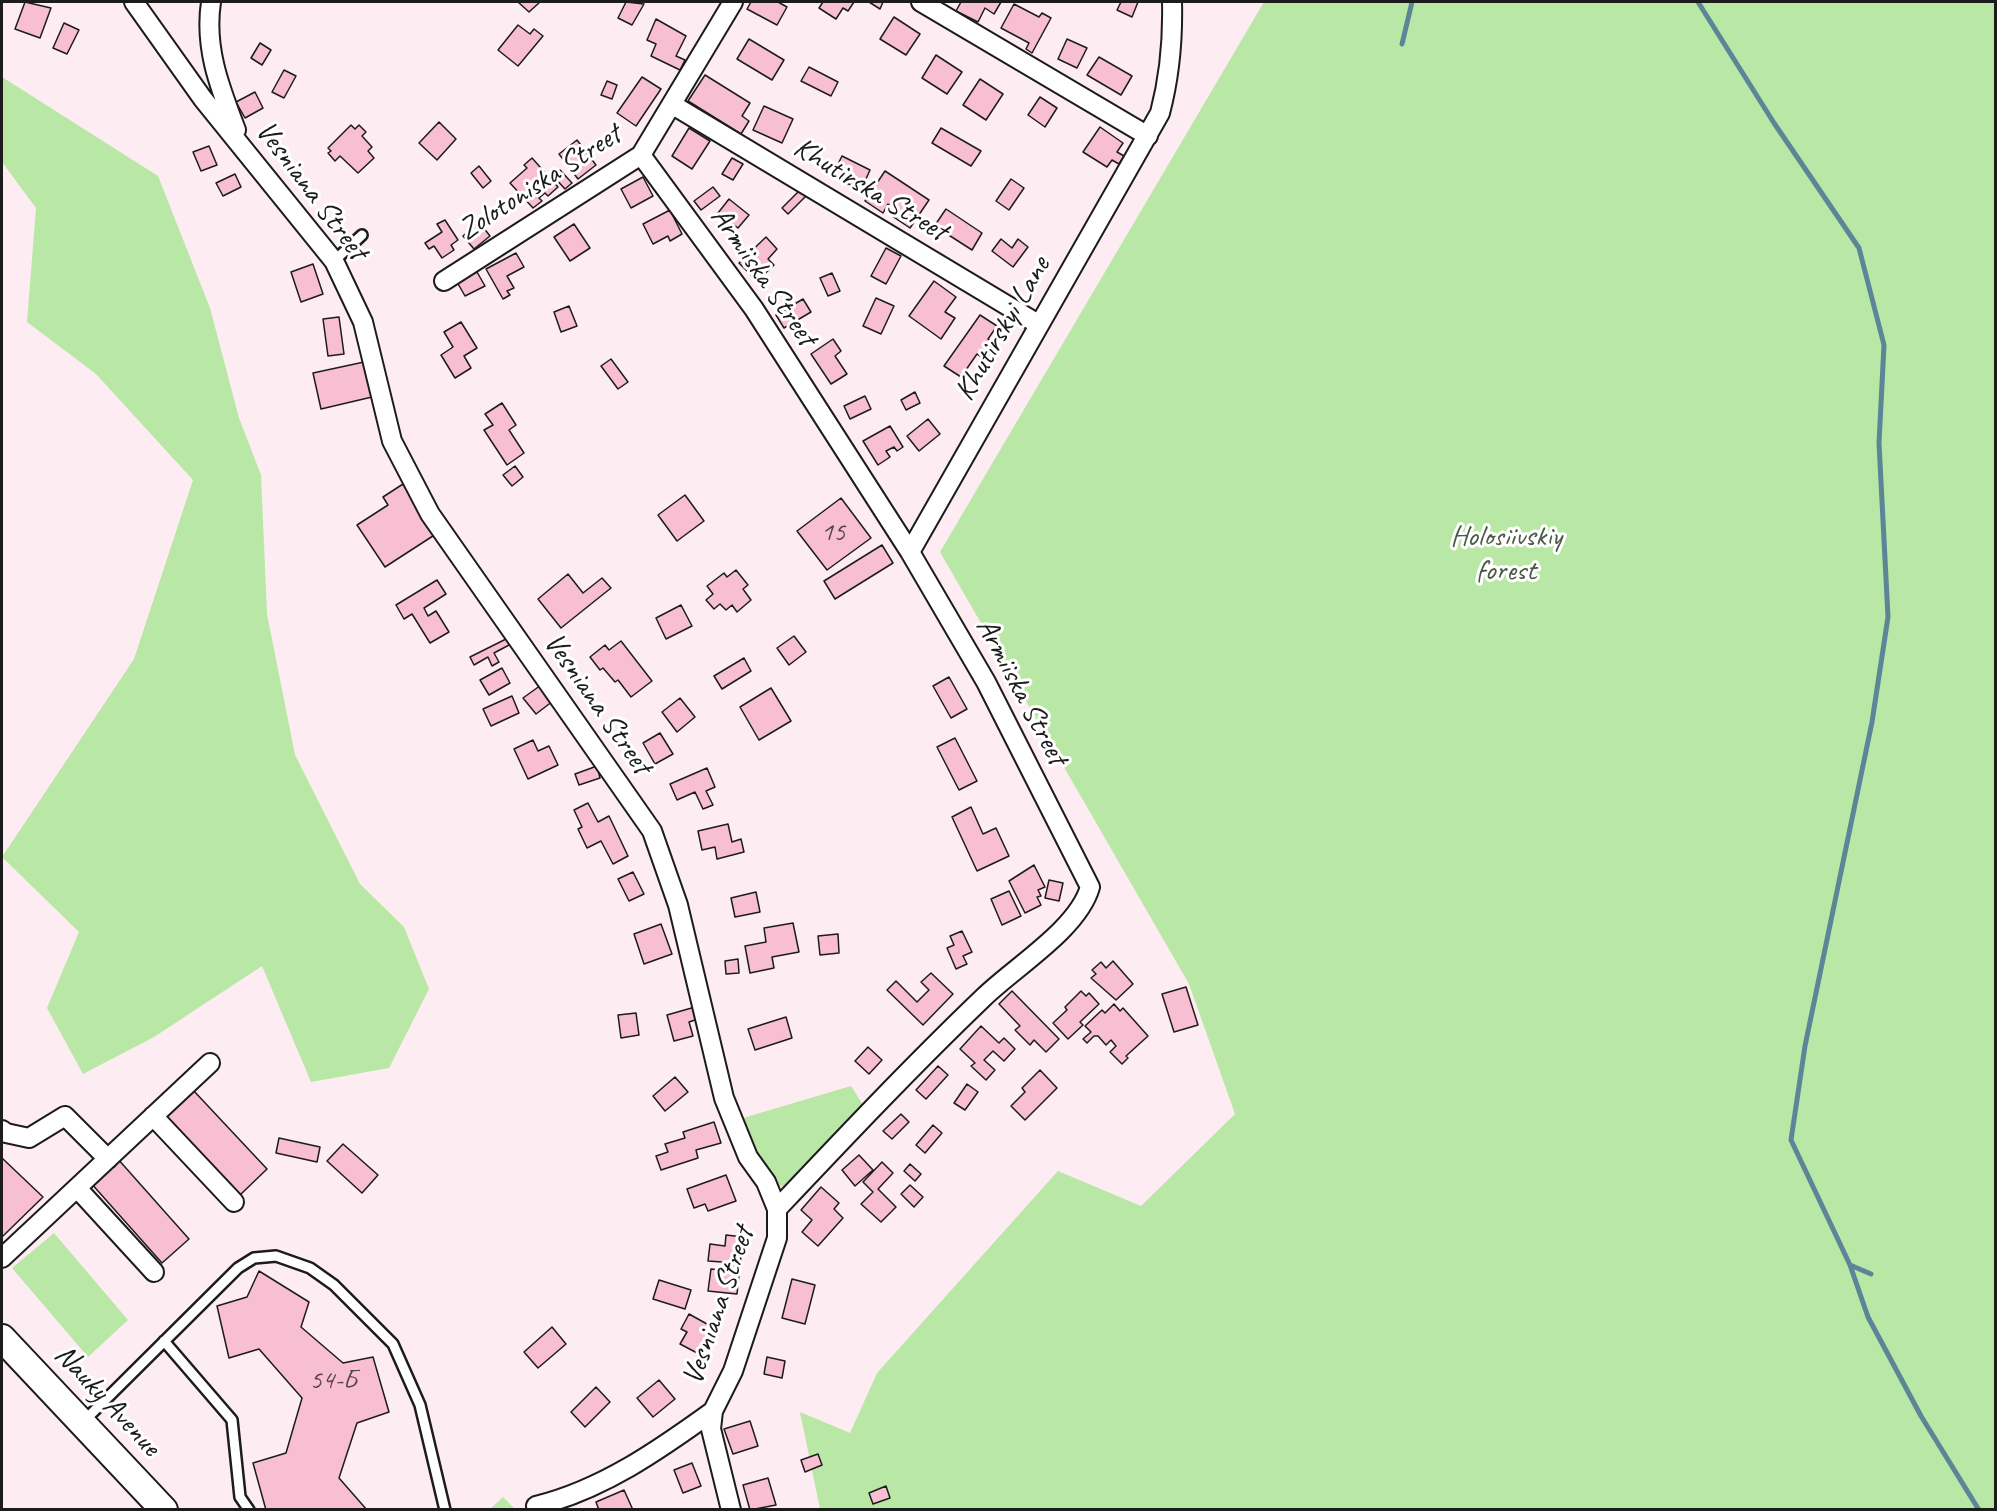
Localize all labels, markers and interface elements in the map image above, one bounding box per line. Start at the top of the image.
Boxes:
street label: Vesniana Street [247,115,375,267]
street label: Zolotoniska Street [452,117,628,249]
street label: Khutirska Street [787,130,953,250]
street label: Armiiska Street [702,201,824,353]
street label: Khutirskyi Lane [947,251,1059,407]
house number: 15 [821,517,845,549]
park label: Holosiivskiy forest [1450,519,1562,590]
street label: Armiiska Street [967,612,1075,772]
street label: Vesniana Street [535,626,659,782]
street label: Vesniana Street [675,1222,763,1390]
street label: Nauky Avenue [46,1338,168,1464]
house number: 54-Б [310,1365,356,1397]

